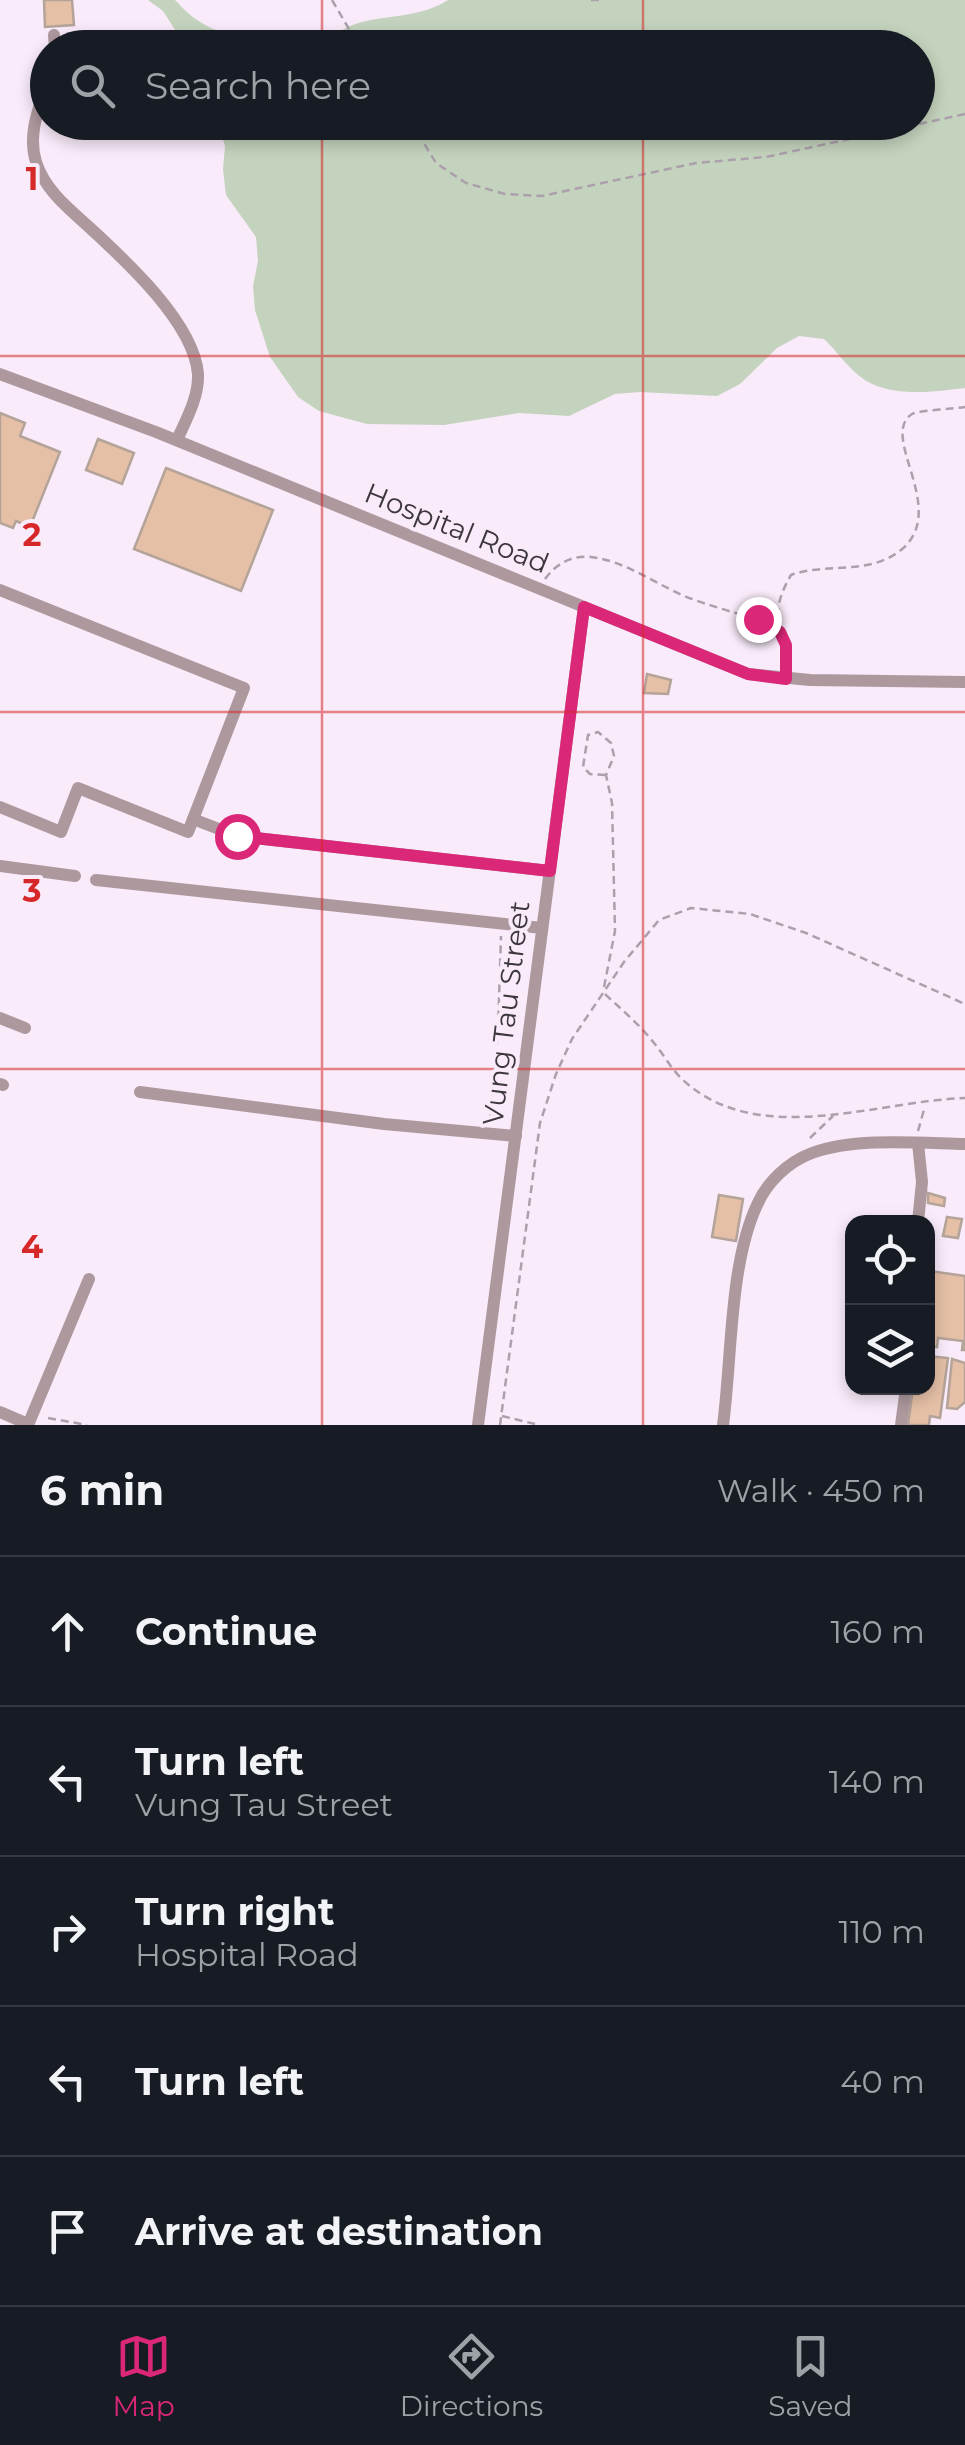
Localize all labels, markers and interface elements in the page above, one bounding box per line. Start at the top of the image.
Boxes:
search box [30,30,935,140]
icon: search [65,58,120,113]
text: Search here [145,62,371,109]
text: 1 [26,159,38,198]
street label: Hospital Road [360,476,554,580]
text: 2 [23,515,41,554]
route end [736,597,782,643]
route start [215,814,261,860]
text: 3 [22,871,41,910]
street label: Vung Tau Street [475,899,537,1127]
map controls [845,1215,935,1395]
button: locate [845,1215,935,1305]
text: 4 [21,1227,43,1266]
button: layers [845,1305,935,1395]
text: 6 min [40,1464,164,1516]
text: Walk · 450 m [717,1471,925,1510]
icon: ahead [40,1604,95,1659]
text: Continue [135,1608,317,1655]
text: 160 m [830,1612,925,1651]
text: Turn left [135,1738,304,1785]
icon: left [40,1754,95,1809]
text: 140 m [829,1762,925,1801]
text: Vung Tau Street [135,1785,393,1824]
text: Turn right [135,1888,334,1935]
icon: right [40,1904,95,1959]
text: 110 m [838,1912,925,1951]
text: Hospital Road [135,1935,359,1974]
icon: left [40,2054,95,2109]
text: Turn left [135,2058,304,2105]
text: 40 m [840,2062,925,2101]
icon: arrive [40,2204,95,2259]
text: Arrive at destination [135,2208,543,2255]
tab: Map [113,2329,175,2423]
tab: Directions [400,2329,543,2423]
tab: Saved [768,2329,852,2423]

